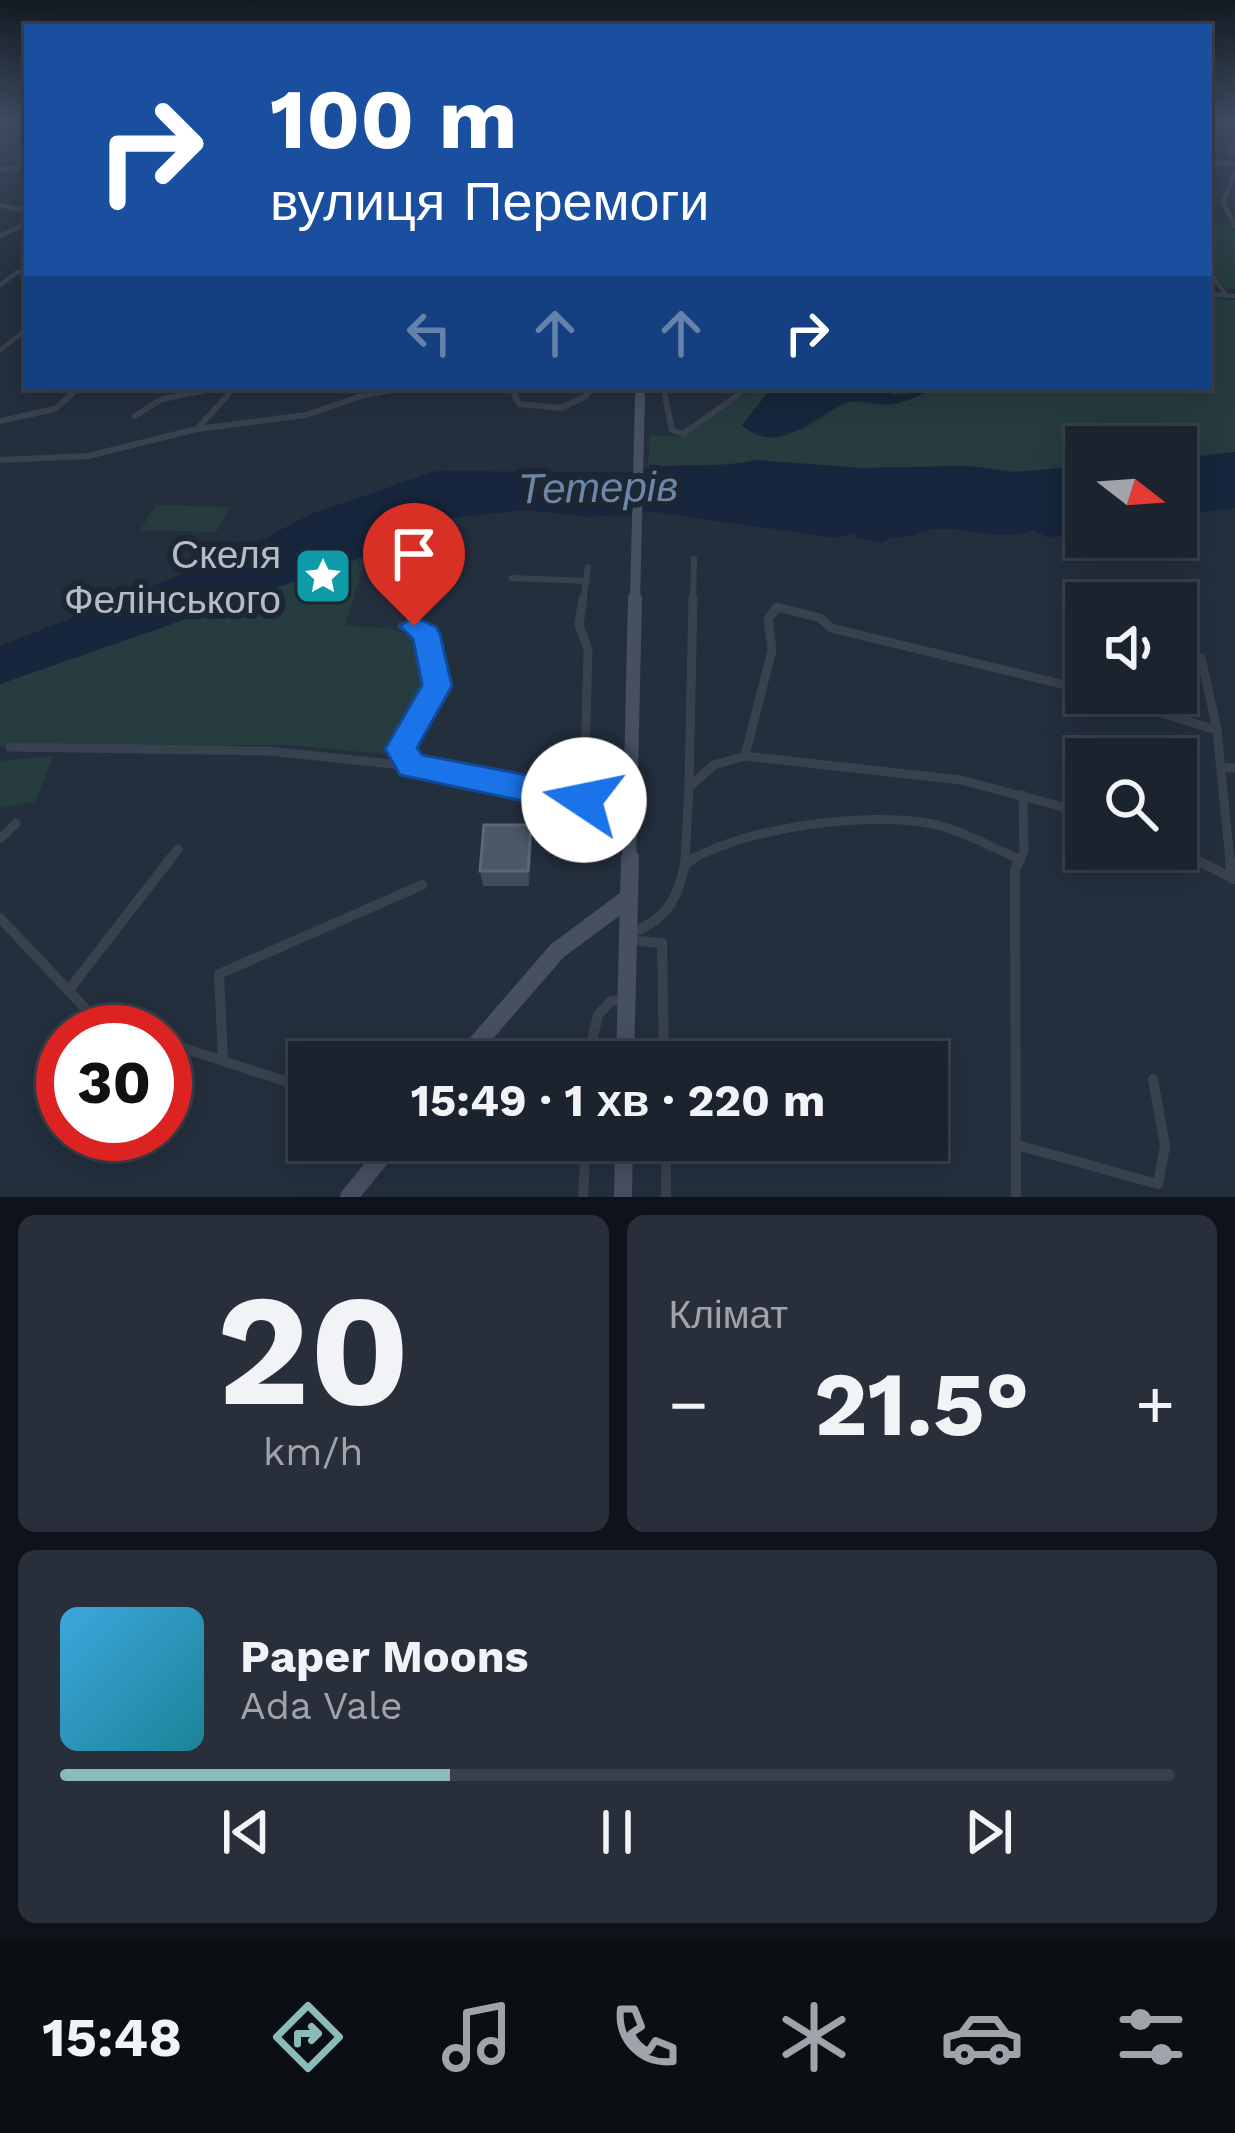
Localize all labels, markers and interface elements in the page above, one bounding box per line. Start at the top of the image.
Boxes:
text: 100 m [270,70,517,168]
icon: right [72,72,228,228]
text: вулиця Перемоги [270,170,710,233]
icon: left [396,300,462,366]
icon: ahead [522,300,588,366]
icon: ahead [648,300,714,366]
icon: right [774,300,840,366]
north arrow [1065,426,1197,558]
map controls [1065,426,1197,870]
water label: Тетерів [518,462,678,513]
pin [363,503,465,626]
icon: arrive [381,521,447,587]
place label: Скеля Фелінського [64,532,281,622]
place icon: Скеля Фелінського [292,545,354,607]
button: sound [1065,582,1197,714]
position arrow [521,737,647,863]
button: search [1065,738,1197,870]
speed limit sign: 30 [36,1005,192,1161]
text: 15:49 · 1 хв · 220 m [411,1074,825,1127]
text: 20 [217,1259,410,1442]
text: Клімат [669,1292,788,1337]
text: 21.5° [814,1351,1030,1457]
text: − [669,1366,708,1443]
text: + [1135,1366,1175,1443]
text: km/h [263,1429,363,1474]
text: Paper Moons [240,1630,529,1683]
text: Ada Vale [240,1683,402,1728]
icon: previous [213,1799,279,1865]
icon: pause [584,1799,650,1865]
icon: next [956,1799,1022,1865]
icon: directions [266,1995,350,2079]
icon: music [435,1995,519,2079]
icon: phone [603,1995,687,2079]
icon: climate [772,1995,856,2079]
icon: car [940,1995,1024,2079]
icon: filters [1109,1995,1193,2079]
text: 15:48 [42,2006,182,2069]

